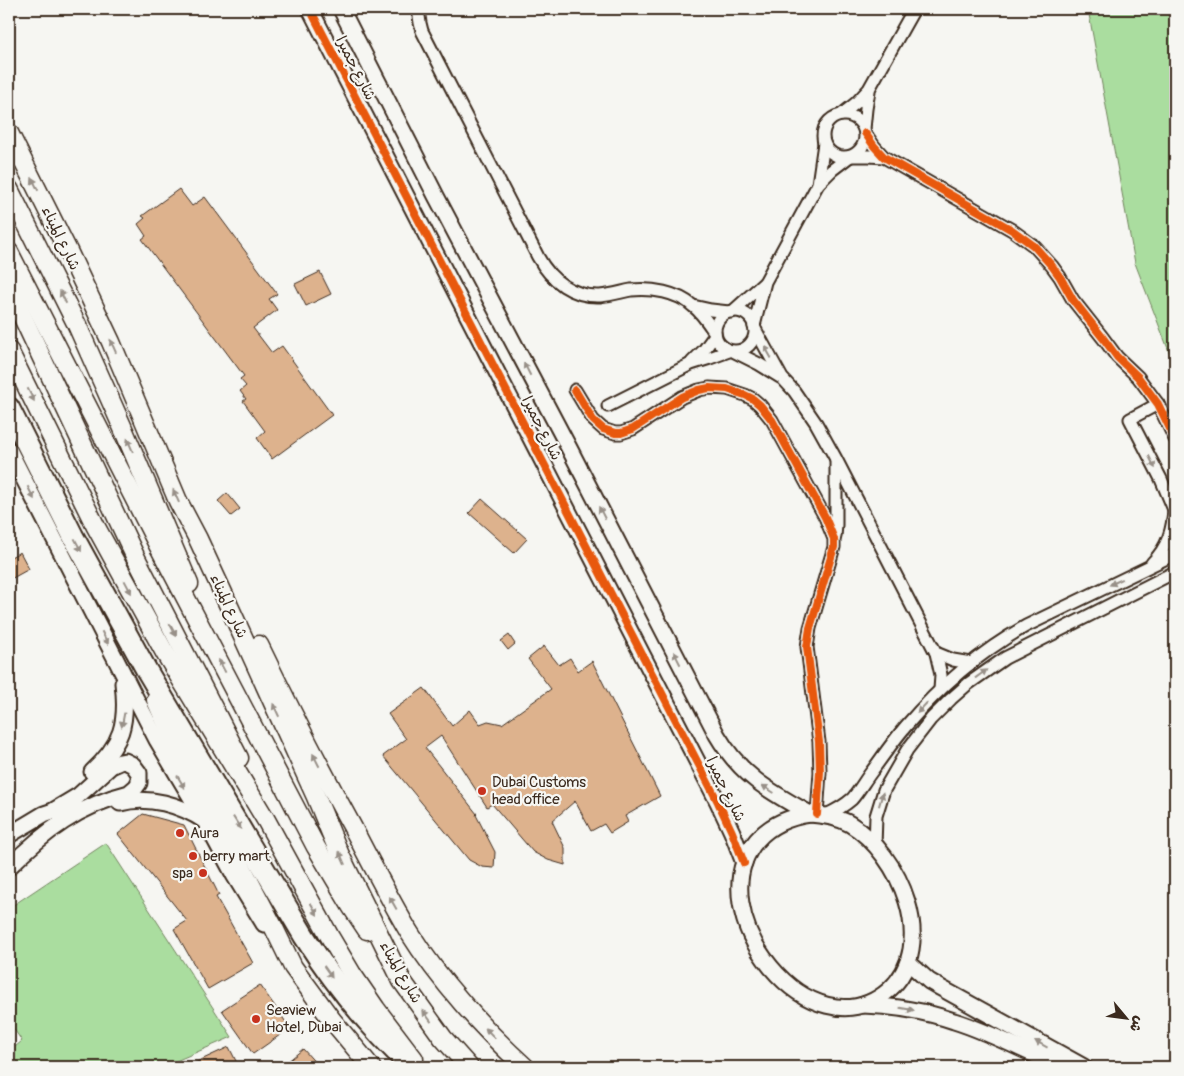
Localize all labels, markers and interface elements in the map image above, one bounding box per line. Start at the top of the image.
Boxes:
street label: شارع جميرا [331,33,380,104]
one-way arrow [31,177,39,191]
street label: شارع الميناء [37,203,84,273]
one-way arrow [59,290,67,304]
one-way arrow [108,339,116,353]
one-way arrow [764,345,772,360]
one-way arrow [523,362,532,376]
one-way arrow [27,388,35,402]
street label: شارع جميرا [517,393,566,464]
one-way arrow [126,438,134,452]
one-way arrow [1148,455,1156,469]
one-way arrow [27,486,35,501]
one-way arrow [171,489,179,503]
one-way arrow [598,506,606,521]
one-way arrow [74,539,83,552]
street label: شارع الميناء [205,571,252,641]
one-way arrow [1108,578,1123,587]
one-way arrow [124,579,132,594]
one-way arrow [169,623,177,638]
one-way arrow [101,631,109,645]
one-way arrow [673,650,681,665]
one-way arrow [218,659,226,673]
one-way arrow [975,669,988,679]
one-way arrow [916,702,928,714]
one-way arrow [271,703,279,717]
one-way arrow [119,713,127,729]
one-way arrow [312,753,320,768]
street label: شارع جميرا [702,754,749,825]
place label: Dubai Customs head office [492,773,586,809]
one-way arrow [176,775,185,788]
one-way arrow [762,784,775,794]
marker: Dubai Customs head office [476,785,488,797]
one-way arrow [878,791,886,806]
one-way arrow [232,817,242,830]
place label: Aura [190,824,219,843]
marker: Aura [174,827,186,839]
place label: berry mart [203,847,271,866]
marker: berry mart [187,850,199,862]
one-way arrow [338,851,346,865]
place label: spa [172,864,193,883]
marker: spa [197,867,209,879]
one-way arrow [389,897,398,910]
one-way arrow [310,902,318,917]
street label: شارع الميناء [375,938,426,1007]
one-way arrow [323,965,333,979]
north arrow [1102,994,1152,1044]
place label: Seaview Hotel, Dubai [266,1001,342,1037]
one-way arrow [900,1006,916,1014]
one-way arrow [422,1009,432,1023]
marker: Seaview Hotel, Dubai [250,1013,262,1025]
text: ش [1126,1013,1148,1035]
one-way arrow [484,1028,496,1040]
one-way arrow [1034,1040,1049,1048]

